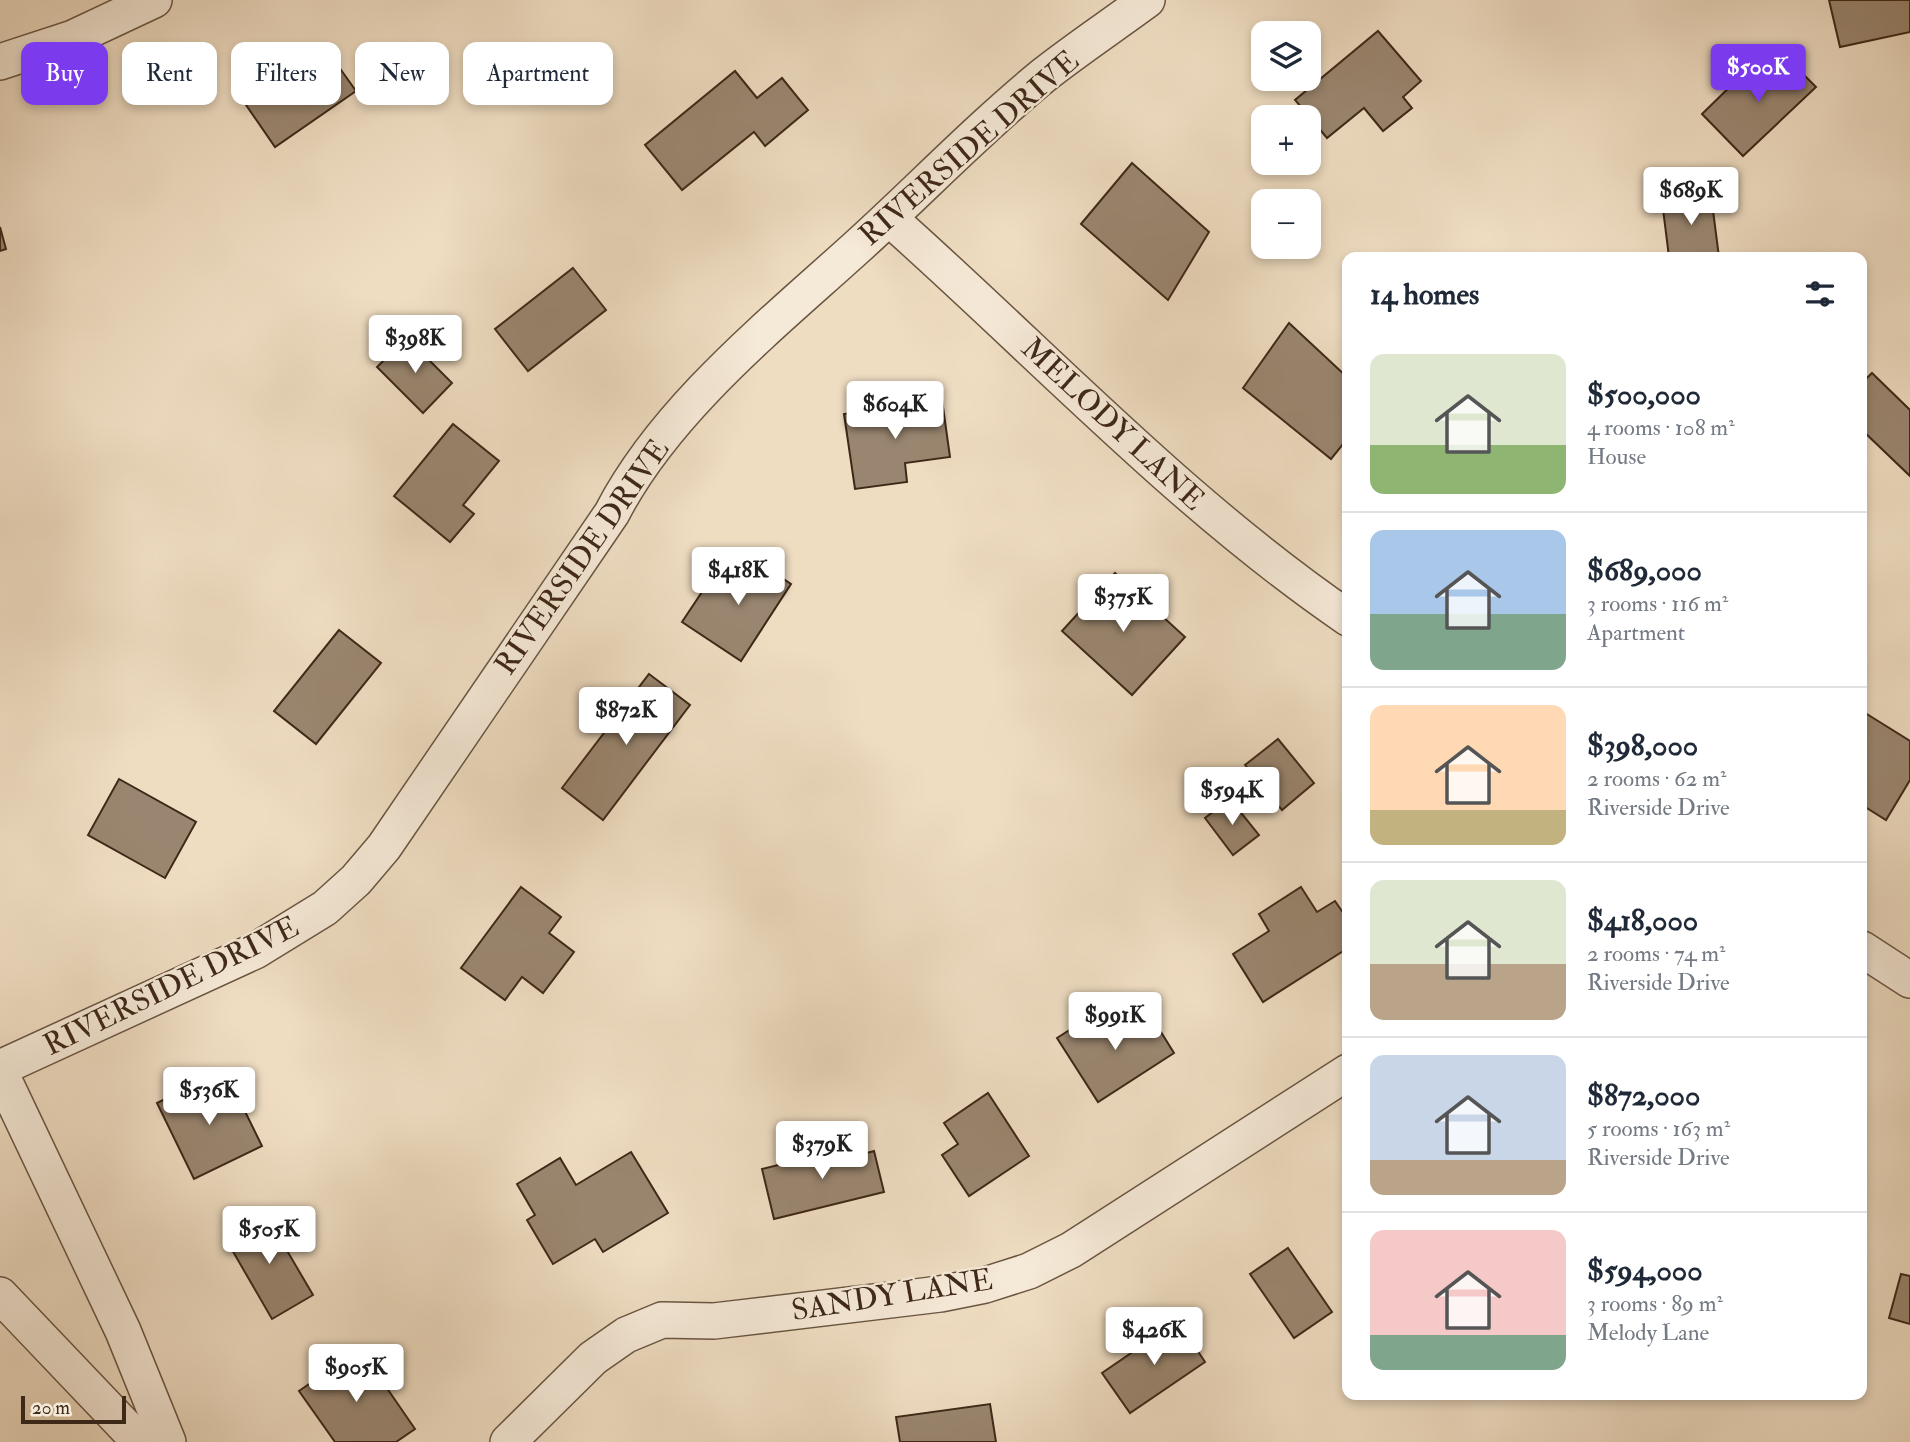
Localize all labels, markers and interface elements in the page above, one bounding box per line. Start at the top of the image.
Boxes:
map controls [1251,21,1321,259]
button: layers [1251,21,1321,91]
chip: Buy [21,42,108,105]
chip: Rent [122,42,217,105]
chip: Filters [231,42,341,105]
chip: New [355,42,449,105]
chip: Apartment [463,42,613,105]
street label: RIVERSIDE DRIVE [852,43,1086,253]
pin: $500K [1709,44,1807,104]
text: $500K [1727,52,1789,81]
button: + [1251,105,1321,175]
pin: $689K [1642,168,1740,227]
text: $689K [1659,175,1723,204]
button: − [1251,189,1321,259]
icon: filters [1801,275,1839,313]
text: 14 homes [1370,276,1479,313]
pin: $398K [366,316,464,375]
text: $398K [385,323,445,352]
street label: MELODY LANE [1014,330,1212,518]
text: $500,000 [1587,376,1701,413]
pin: $604K [846,382,944,441]
icon: home [1426,382,1510,466]
text: $604K [863,389,927,418]
text: 4 rooms · 108 m² [1587,413,1735,442]
street label: RIVERSIDE DRIVE [487,432,677,682]
text: House [1587,442,1646,471]
pin: $418K [689,548,787,607]
text: $689,000 [1587,552,1702,589]
text: $418K [708,555,768,584]
icon: home [1426,558,1510,642]
pin: $375K [1074,574,1172,634]
text: $375K [1094,582,1152,611]
text: 3 rooms · 116 m² [1587,589,1728,618]
text: Apartment [1587,618,1685,647]
pin: $872K [577,688,675,747]
text: $872K [595,695,657,724]
text: $398,000 [1587,727,1698,764]
icon: home [1426,733,1510,817]
text: 2 rooms · 62 m² [1587,764,1726,793]
pin: $594K [1183,768,1281,827]
text: $594K [1200,775,1264,804]
text: Riverside Drive [1587,793,1730,822]
text: $418,000 [1587,902,1698,939]
street label: RIVERSIDE DRIVE [37,908,305,1064]
icon: home [1426,908,1510,992]
text: 2 rooms · 74 m² [1587,939,1726,968]
text: Riverside Drive [1587,968,1730,997]
pin: $991K [1066,992,1164,1052]
text: $991K [1085,1000,1145,1029]
pin: $536K [160,1068,258,1127]
text: $536K [179,1075,239,1104]
text: $872,000 [1587,1077,1700,1114]
icon: home [1426,1083,1510,1167]
text: 5 rooms · 163 m² [1587,1114,1730,1143]
pin: $379K [773,1122,871,1181]
text: $379K [792,1129,852,1158]
text: Riverside Drive [1587,1143,1730,1172]
pin: $505K [220,1206,318,1266]
text: $505K [239,1214,299,1243]
text: $594,000 [1587,1252,1703,1289]
icon: home [1426,1258,1510,1342]
street label: SANDY LANE [789,1261,995,1329]
text: 3 rooms · 89 m² [1587,1289,1723,1318]
pin: $426K [1105,1308,1203,1367]
text: $426K [1122,1315,1186,1344]
text: Melody Lane [1587,1318,1709,1347]
pin: $905K [307,1344,405,1404]
text: $905K [325,1352,387,1381]
scale bar [21,1393,126,1425]
text: 20 m [32,1396,70,1420]

